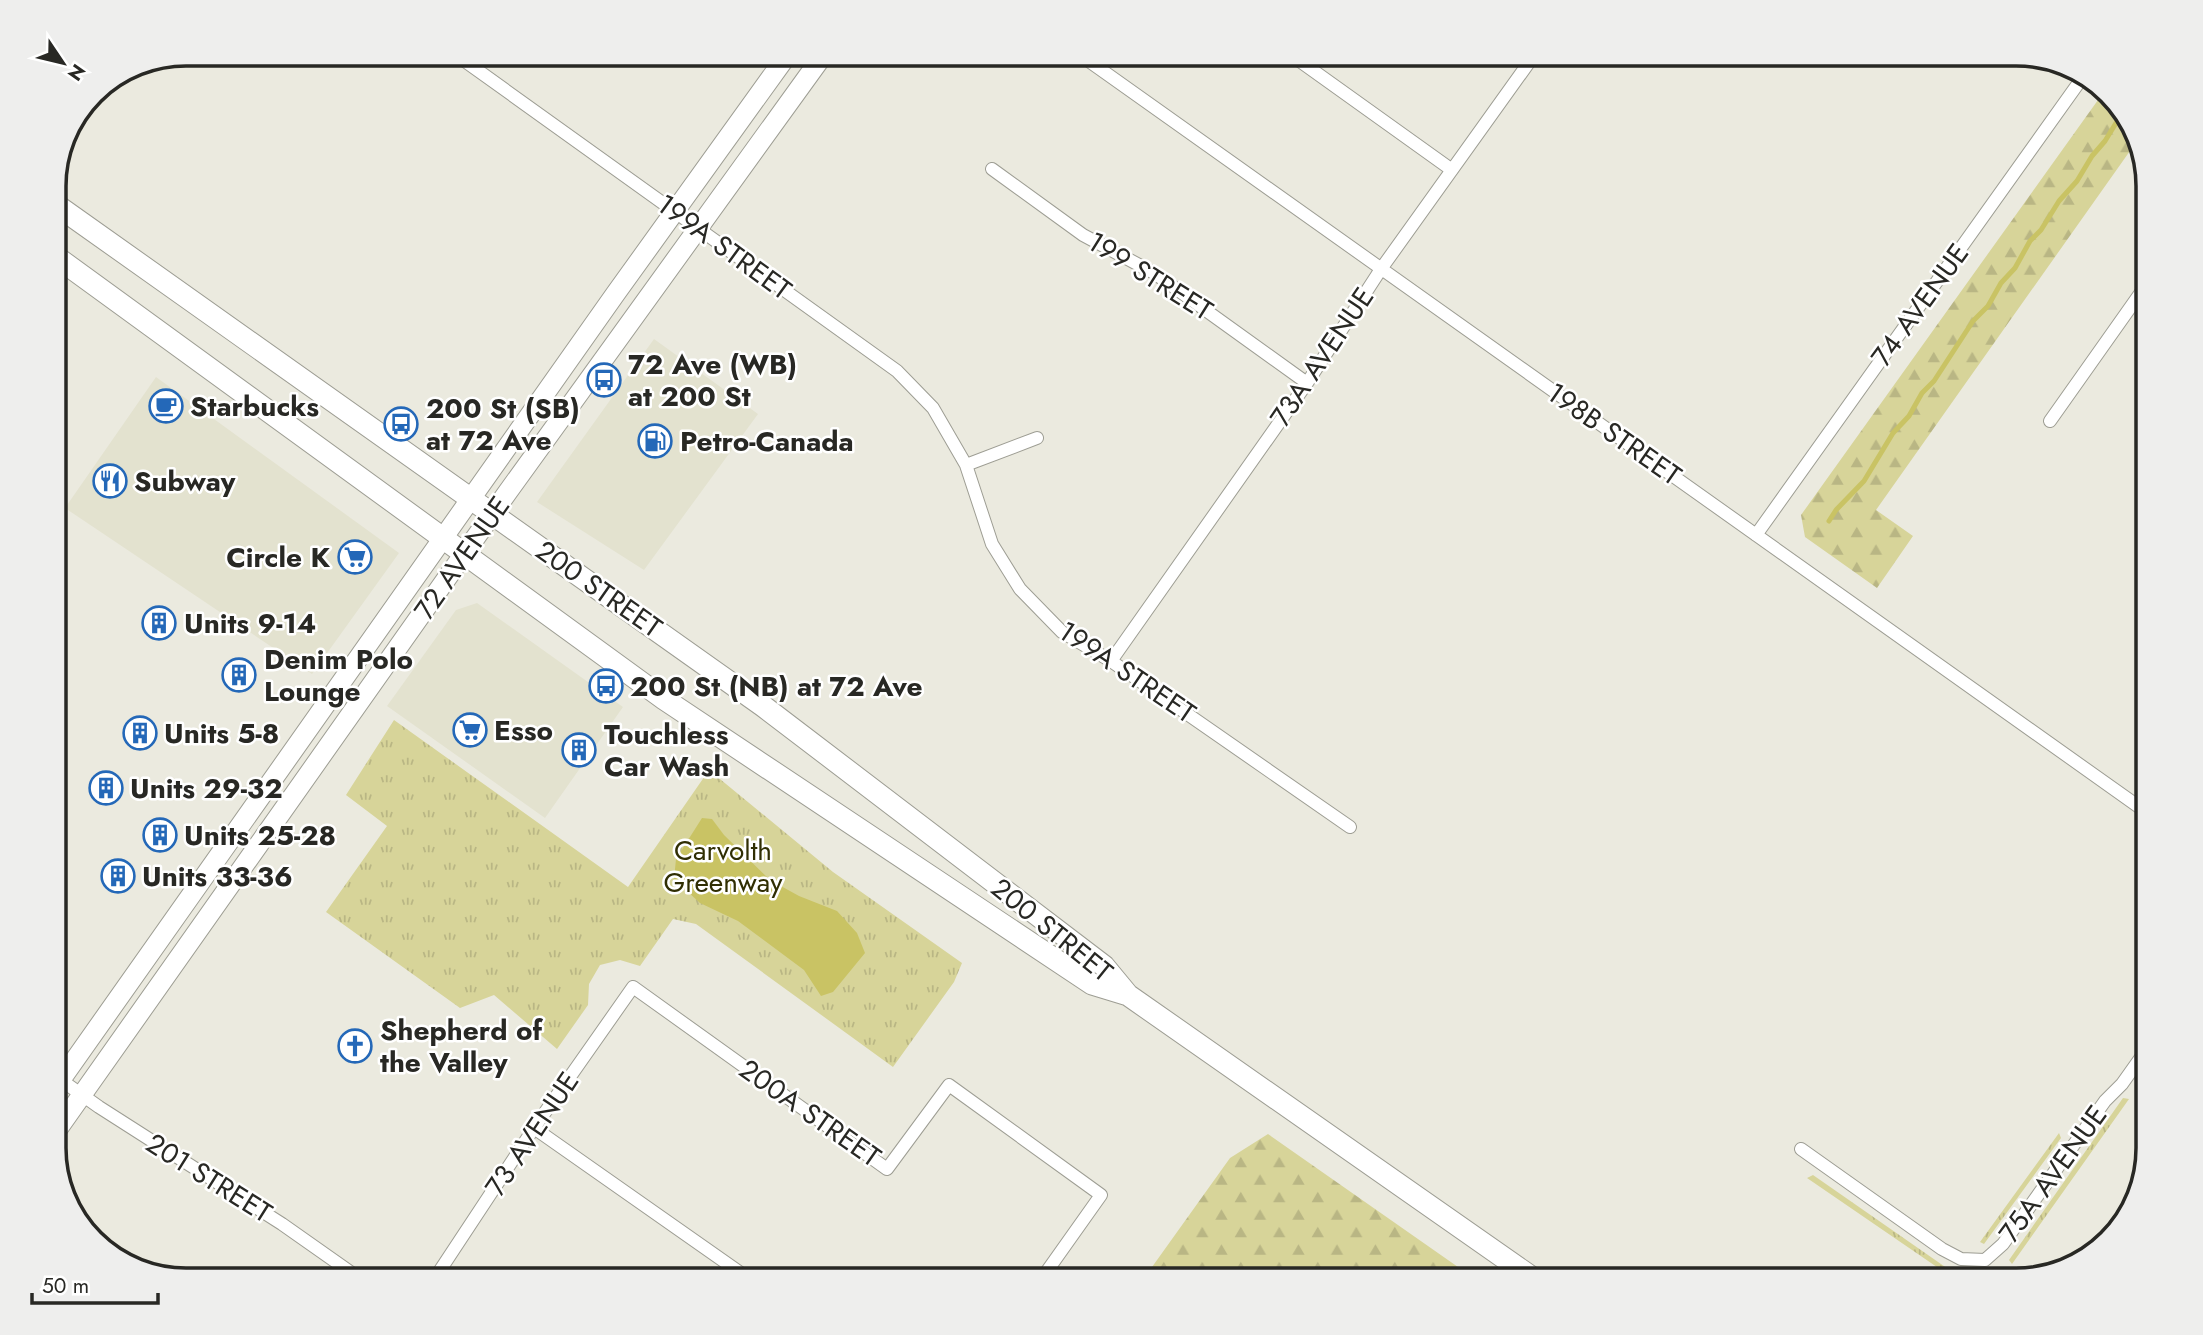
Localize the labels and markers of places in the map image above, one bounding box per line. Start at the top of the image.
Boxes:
place label: 72 Ave (WB) at 200 St [628,344,797,417]
bus stop icon: 72 Ave (WB) at 200 St [585,361,623,399]
place label: Starbucks [190,386,319,427]
cafe icon: Starbucks [147,387,185,425]
place label: 200 St (SB) at 72 Ave [426,388,580,461]
bus stop icon: 200 St (SB) at 72 Ave [382,405,420,443]
place label: Petro-Canada [680,421,854,462]
fuel station icon: Petro-Canada [636,422,674,460]
place label: Subway [134,461,236,502]
restaurant icon: Subway [91,462,129,500]
place label: Circle K [226,537,330,578]
supermarket icon: Circle K [336,538,374,576]
place label: Units 9-14 [184,603,316,644]
building icon: Units 9-14 [140,604,178,642]
place label: Denim Polo Lounge [264,639,413,712]
building icon: Denim Polo Lounge [220,656,258,694]
place label: 200 St (NB) at 72 Ave [630,666,923,707]
bus stop icon: 200 St (NB) at 72 Ave [587,667,625,705]
place label: Esso [494,710,553,751]
supermarket icon: Esso [451,711,489,749]
place label: Units 5-8 [164,713,279,754]
building icon: Units 5-8 [121,714,159,752]
place label: Touchless Car Wash [604,714,729,787]
building icon: Touchless Car Wash [560,731,598,769]
place label: Units 29-32 [130,768,283,809]
building icon: Units 29-32 [87,769,125,807]
place label: Units 25-28 [184,815,336,856]
building icon: Units 25-28 [141,816,179,854]
place label: Units 33-36 [142,856,293,897]
building icon: Units 33-36 [99,857,137,895]
place label: Shepherd of the Valley [380,1010,543,1083]
church icon: Shepherd of the Valley [336,1027,374,1065]

